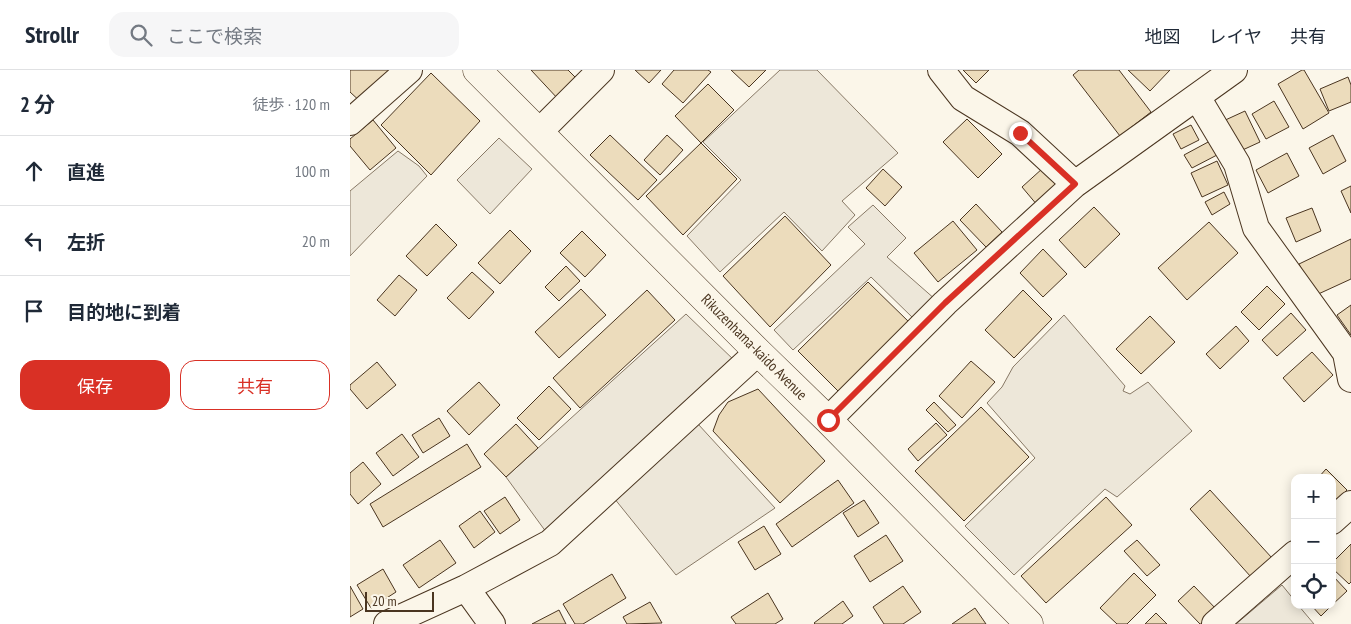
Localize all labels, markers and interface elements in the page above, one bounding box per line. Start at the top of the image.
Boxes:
search box [109,12,459,57]
text: Strollr [25,19,79,50]
icon: search [127,21,155,49]
text: ここで検索 [167,24,262,48]
text: 地図 [1145,25,1181,48]
text: レイヤ [1209,25,1262,48]
text: 共有 [1290,25,1326,48]
text: 2 分 [20,91,55,118]
text: 徒歩 · 120 m [252,94,330,114]
route end [1009,122,1032,145]
icon: ahead [20,157,48,185]
text: 直進 [67,160,105,184]
text: 100 m [295,161,330,181]
icon: left [20,227,48,255]
text: 左折 [67,230,105,254]
text: 20 m [302,231,330,251]
street label: Rikuzenhama-kaido Avenue [697,290,811,404]
icon: arrive [20,297,48,325]
text: 目的地に到着 [67,300,181,324]
button: 保存 [20,360,170,410]
button: 共有 [180,360,330,410]
route start [817,409,840,432]
map controls [1291,474,1336,609]
button: + [1291,474,1336,519]
button: − [1291,519,1336,564]
button: locate [1291,564,1336,609]
scale bar [365,589,434,612]
text: 20 m [372,592,397,610]

